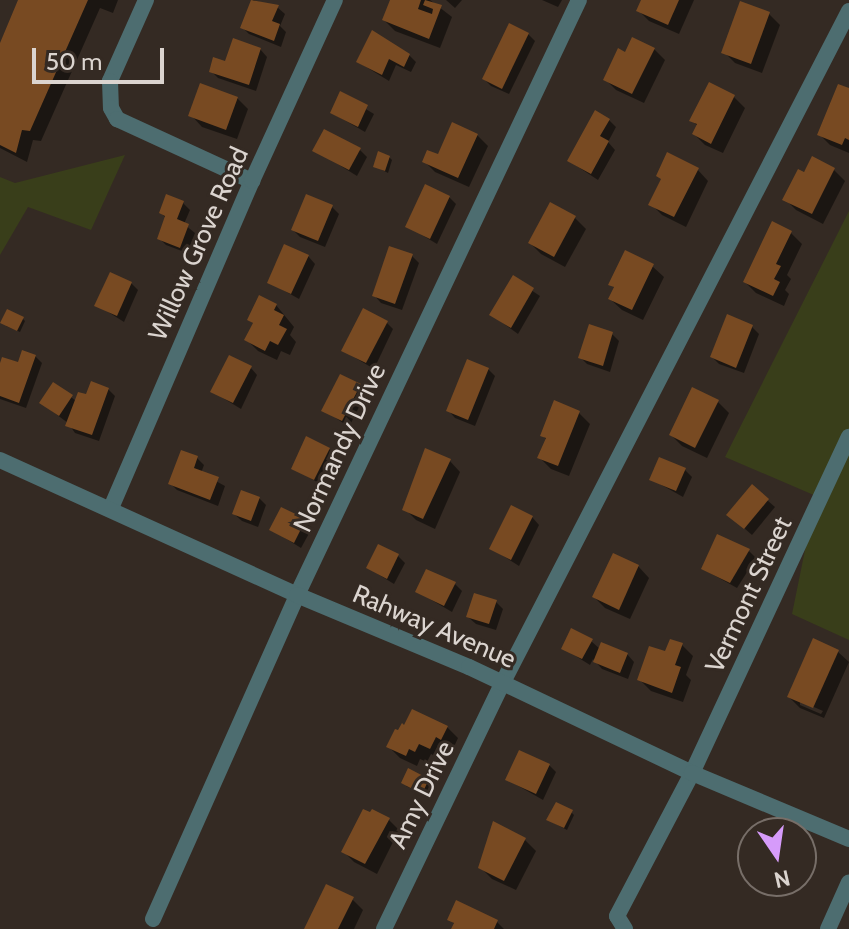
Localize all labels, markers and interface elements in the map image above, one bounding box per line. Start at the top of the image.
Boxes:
scale bar [36,32,168,82]
text: 50 m [46,47,102,76]
street label: Willow Grove Road [142,142,256,346]
street label: Normandy Drive [287,359,393,537]
street label: Vermont Street [699,512,799,678]
street label: Rahway Avenue [348,579,520,675]
street label: Amy Drive [383,736,461,854]
north arrow [737,817,817,897]
text: N [771,864,793,894]

